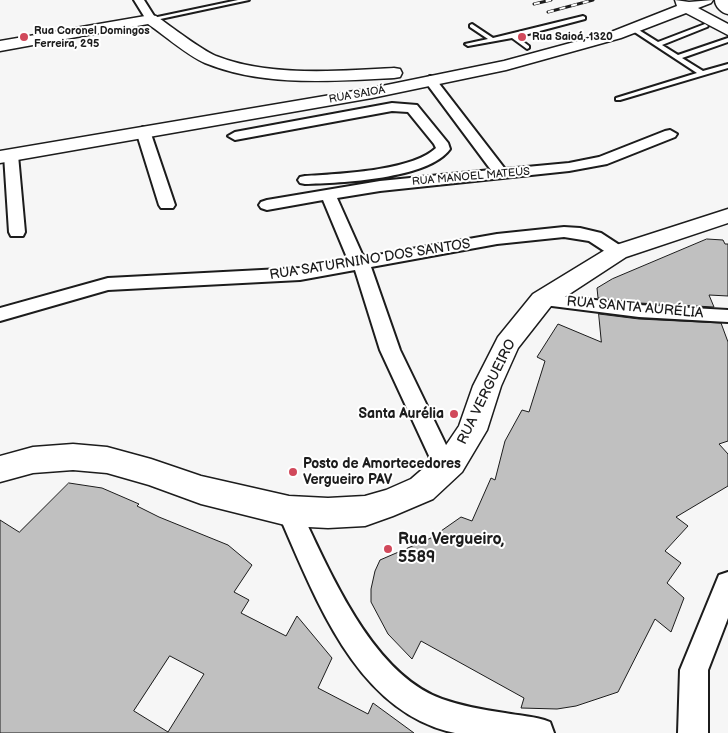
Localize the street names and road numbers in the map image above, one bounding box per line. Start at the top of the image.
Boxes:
street label: RUA SAIOÁ [328,84,386,106]
street label: RUA MANOEL MATEUS [411,165,531,189]
street label: RUA SATURNINO DOS SANTOS [268,236,472,284]
street label: RUA SANTA AURÉLIA [566,294,704,322]
street label: RUA VERGUEIRO [454,337,520,447]

